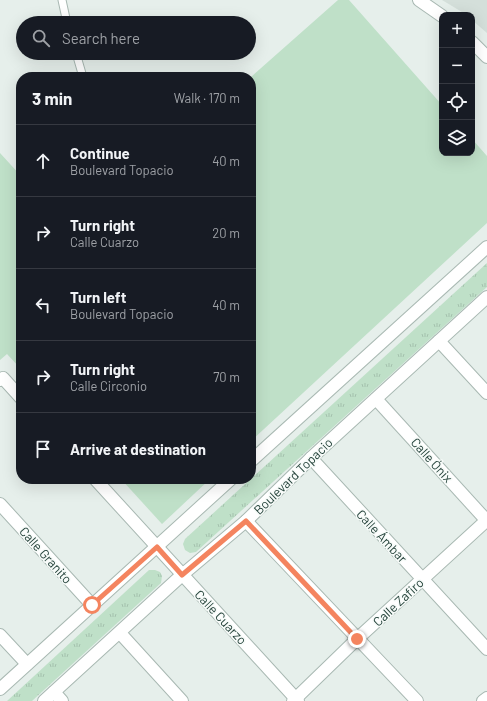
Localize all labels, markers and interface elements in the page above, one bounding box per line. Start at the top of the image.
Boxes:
map controls [439,12,475,156]
button: + [439,12,475,48]
search box [16,16,256,60]
icon: search [30,27,52,49]
text: Search here [62,29,140,47]
button: − [439,48,475,84]
button: locate [439,84,475,120]
text: 3 min [32,88,72,108]
text: Walk · 170 m [174,90,240,106]
button: layers [439,120,475,156]
text: Continue [70,144,130,162]
icon: ahead [32,150,54,172]
text: 40 m [212,153,240,169]
text: Boulevard Topacio [70,162,174,178]
text: Turn right [70,216,135,234]
icon: right [32,222,54,244]
text: 20 m [212,225,240,241]
text: Calle Cuarzo [70,234,139,250]
text: Turn left [70,288,126,306]
icon: left [32,294,54,316]
text: 40 m [212,297,240,313]
text: Boulevard Topacio [70,306,174,322]
text: Turn right [70,360,135,378]
icon: right [32,366,54,388]
text: 70 m [213,369,240,385]
text: Calle Circonio [70,378,147,394]
street label: Boulevard Topacio [250,434,336,518]
street label: Calle Ónix [408,434,456,486]
icon: arrive [32,438,54,460]
text: Arrive at destination [70,440,206,458]
street label: Calle Ámbar [353,506,411,566]
street label: Calle Granito [16,523,76,587]
street label: Calle Zafiro [369,575,427,629]
street label: Calle Cuarzo [192,586,250,648]
route start [83,596,101,614]
route end [348,630,366,648]

